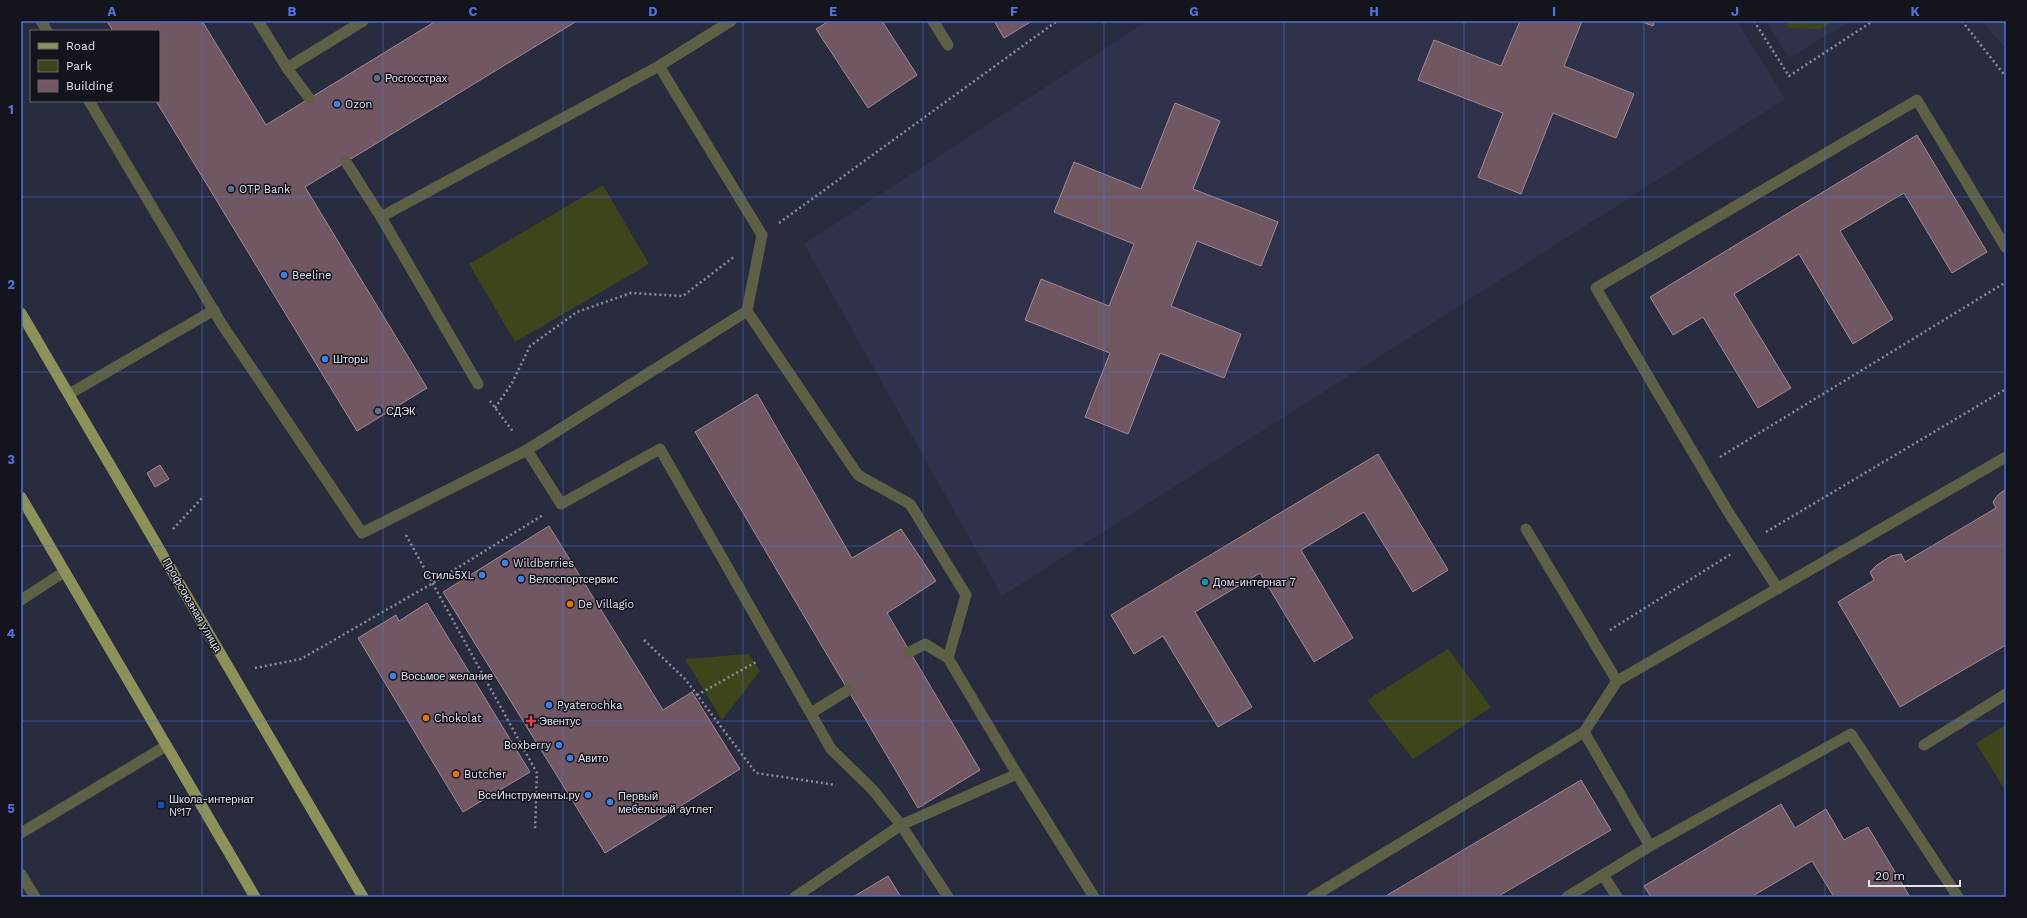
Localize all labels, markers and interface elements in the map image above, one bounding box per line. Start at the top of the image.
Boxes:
text: A [108,4,117,19]
text: B [288,4,297,19]
text: C [469,4,478,19]
text: D [648,4,658,19]
text: E [829,4,837,19]
text: F [1010,4,1018,19]
text: G [1189,4,1199,19]
text: H [1369,4,1379,19]
text: I [1552,4,1556,19]
text: J [1731,4,1739,19]
text: K [1910,4,1920,19]
legend [30,30,160,102]
text: Road [66,39,95,53]
text: Park [66,59,92,73]
place label: Росгосстрах [385,72,448,85]
marker: Росгосстрах [372,73,382,83]
text: Building [66,79,113,93]
place label: Ozon [345,98,372,111]
marker: Ozon [332,99,342,109]
text: 1 [8,102,14,117]
place label: OTP Bank [239,183,290,196]
marker: OTP Bank [226,184,236,194]
place label: Beeline [292,269,331,282]
marker: Beeline [279,270,289,280]
text: 2 [7,277,15,292]
place label: Шторы [333,353,368,366]
marker: Шторы [320,354,330,364]
place label: СДЭК [386,405,416,418]
marker: СДЭК [373,406,383,416]
text: 3 [7,452,15,467]
street label: Профсоюзная улица [160,556,225,655]
place label: Wildberries [513,557,574,570]
marker: Wildberries [500,558,510,568]
place label: Стиль5XL [423,569,474,582]
marker: Стиль5XL [477,570,487,580]
place label: Велоспортсервис [529,573,619,586]
marker: Велоспортсервис [516,574,526,584]
place label: Дом-интернат 7 [1213,576,1296,589]
marker: Дом-интернат 7 [1200,577,1210,587]
place label: De Villagio [578,598,634,611]
marker: De Villagio [565,599,575,609]
text: 4 [7,626,16,641]
place label: Восьмое желание [401,670,493,683]
marker: Восьмое желание [388,671,398,681]
place label: Pyaterochka [557,699,622,712]
marker: Pyaterochka [544,700,554,710]
place label: Chokolat [434,712,482,725]
marker: Chokolat [421,713,431,723]
place label: Эвентус [539,715,581,728]
marker: Эвентус [526,716,536,726]
place label: Boxberry [504,739,551,752]
marker: Boxberry [554,740,564,750]
place label: Авито [578,752,608,765]
marker: Авито [565,753,575,763]
place label: Butcher [464,768,507,781]
marker: Butcher [451,769,461,779]
place label: ВсеИнструменты.ру [478,789,580,802]
marker: ВсеИнструменты.ру [583,790,593,800]
place label: Первый мебельный аутлет [618,790,713,816]
place label: Школа-интернат №17 [169,793,254,819]
marker: Первый мебельный аутлет [605,797,615,807]
marker: Школа-интернат №17 [156,800,166,810]
text: 5 [7,801,15,816]
scale bar [1869,862,1960,888]
text: 20 m [1875,869,1905,883]

